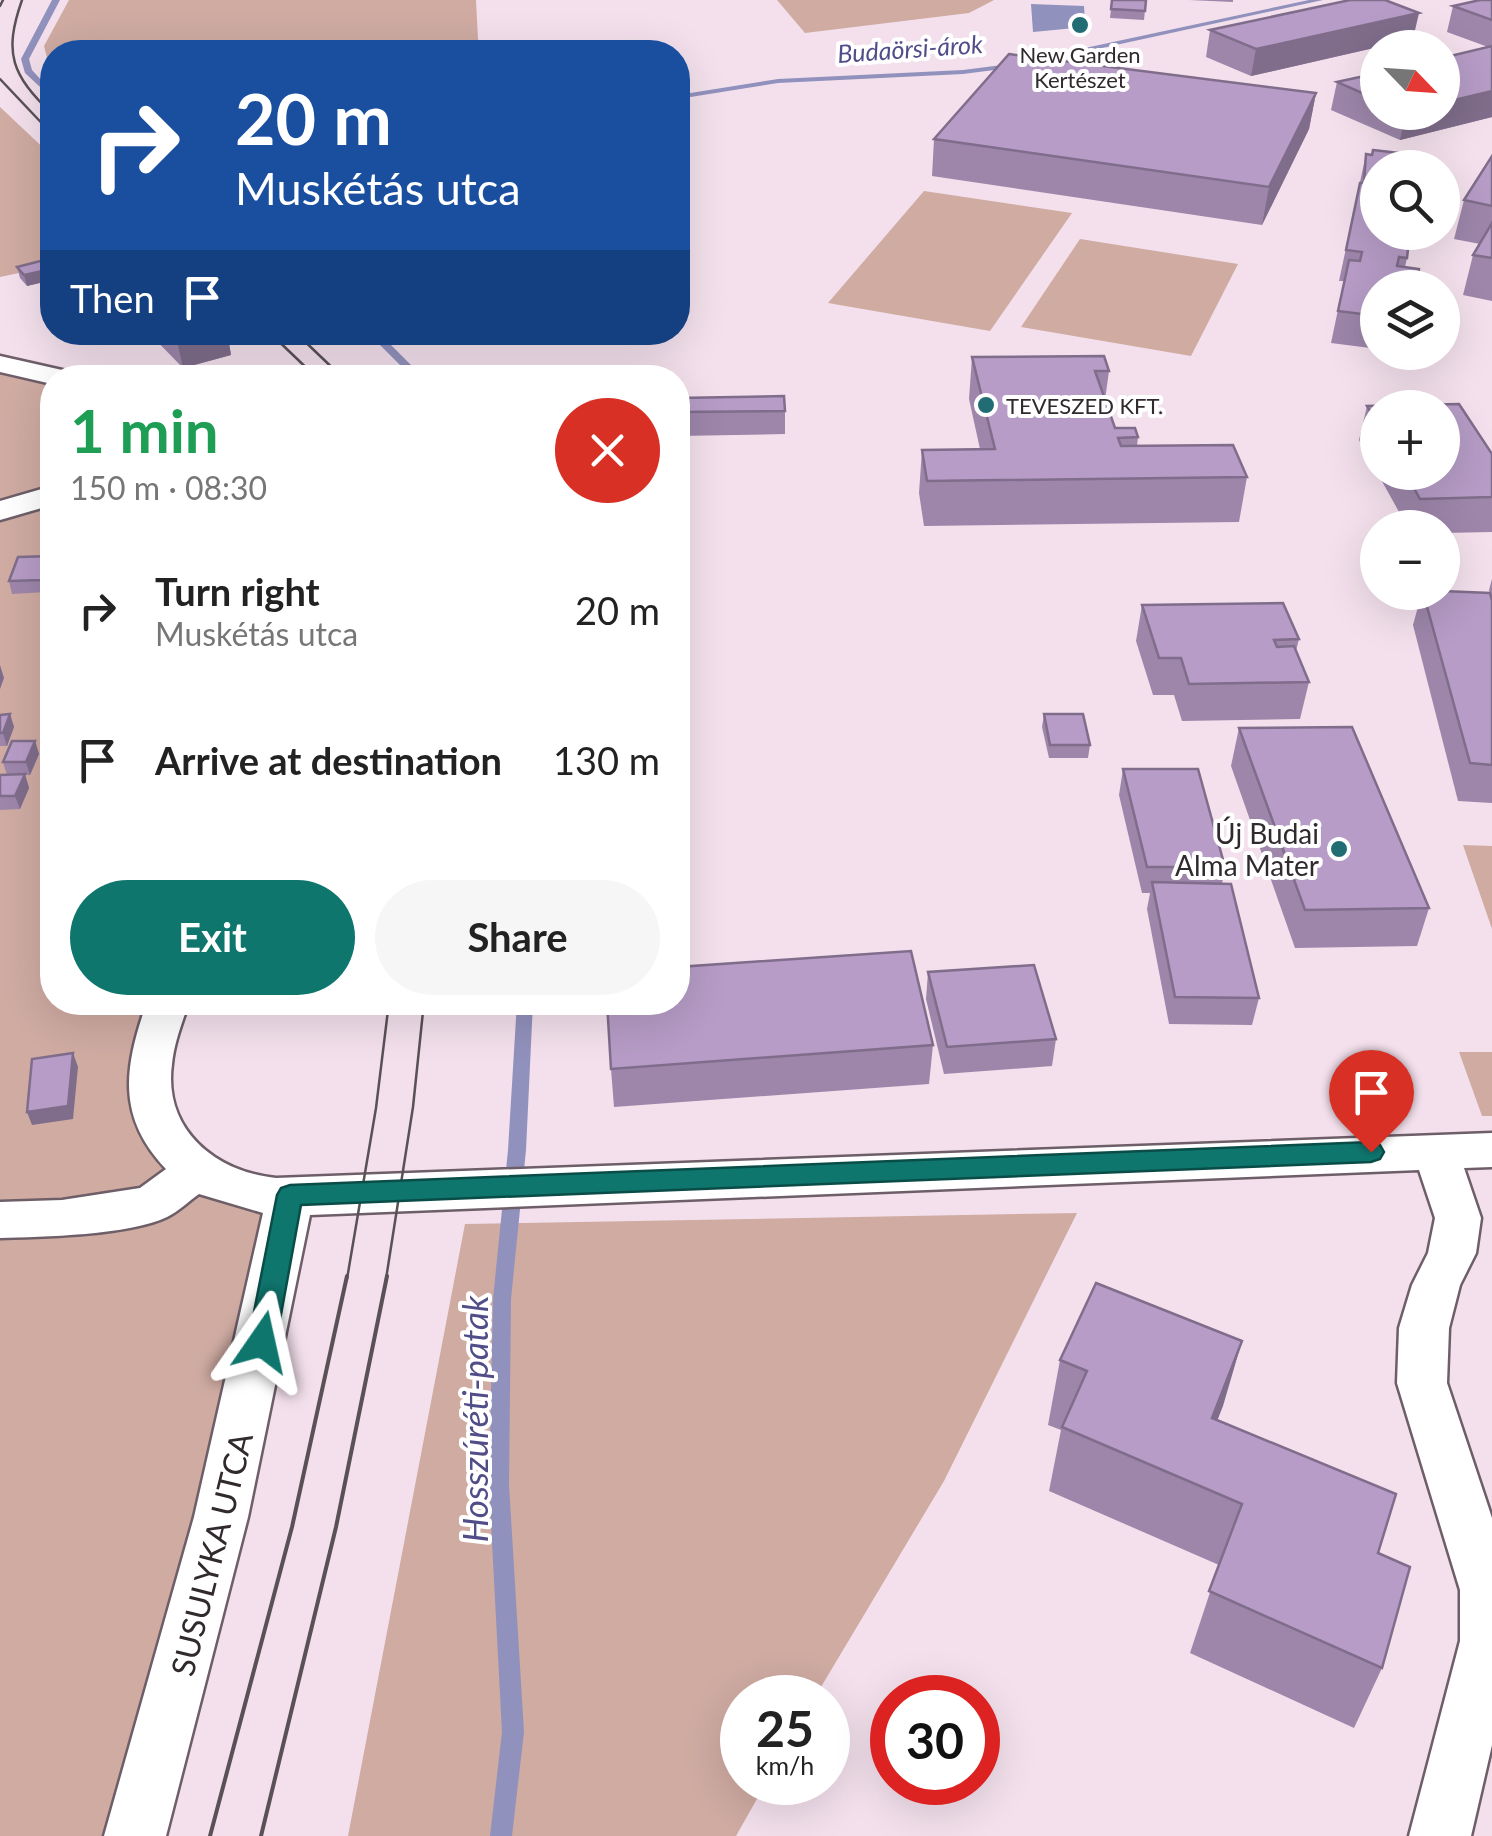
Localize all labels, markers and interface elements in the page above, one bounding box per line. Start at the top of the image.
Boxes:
marker: New Garden Kertészet [1069,14,1091,36]
water label: Budaörsi-árok [836,28,985,68]
north arrow [1360,30,1460,130]
map controls [1360,30,1460,610]
place label: New Garden Kertészet [1019,41,1141,93]
text: 20 m [235,76,392,160]
icon: right [70,80,200,210]
button: search [1360,150,1460,250]
text: Muskétás utca [235,161,521,215]
icon: arrive [175,270,230,325]
button: layers [1360,270,1460,370]
text: Then [70,275,155,321]
button: + [1360,390,1460,490]
place label: TEVESZED KFT. [1006,392,1163,419]
text: 1 min [70,394,219,466]
marker: TEVESZED KFT. [975,394,997,416]
button: close [555,398,660,503]
text: 150 m · 08:30 [70,468,267,507]
button: − [1360,510,1460,610]
text: Turn right [155,568,320,614]
icon: right [70,583,125,638]
text: 20 m [575,587,660,633]
text: Muskétás utca [155,614,358,653]
icon: arrive [70,733,125,788]
text: Arrive at destination [155,737,502,783]
text: 130 m [553,737,660,783]
place label: Új Budai Alma Mater [1175,816,1319,882]
marker: Új Budai Alma Mater [1328,838,1350,860]
button: Exit [70,880,355,995]
button: Share [375,880,660,995]
pin [1329,1050,1414,1153]
icon: arrive [1344,1065,1399,1120]
position arrow [210,1290,314,1394]
water label: Hosszúréti-patak [453,1295,495,1543]
street label: SUSULYKA UTCA [162,1428,260,1680]
speed limit sign: 30 [870,1675,1000,1805]
text: 25 [756,1698,814,1758]
text: km/h [756,1750,814,1780]

